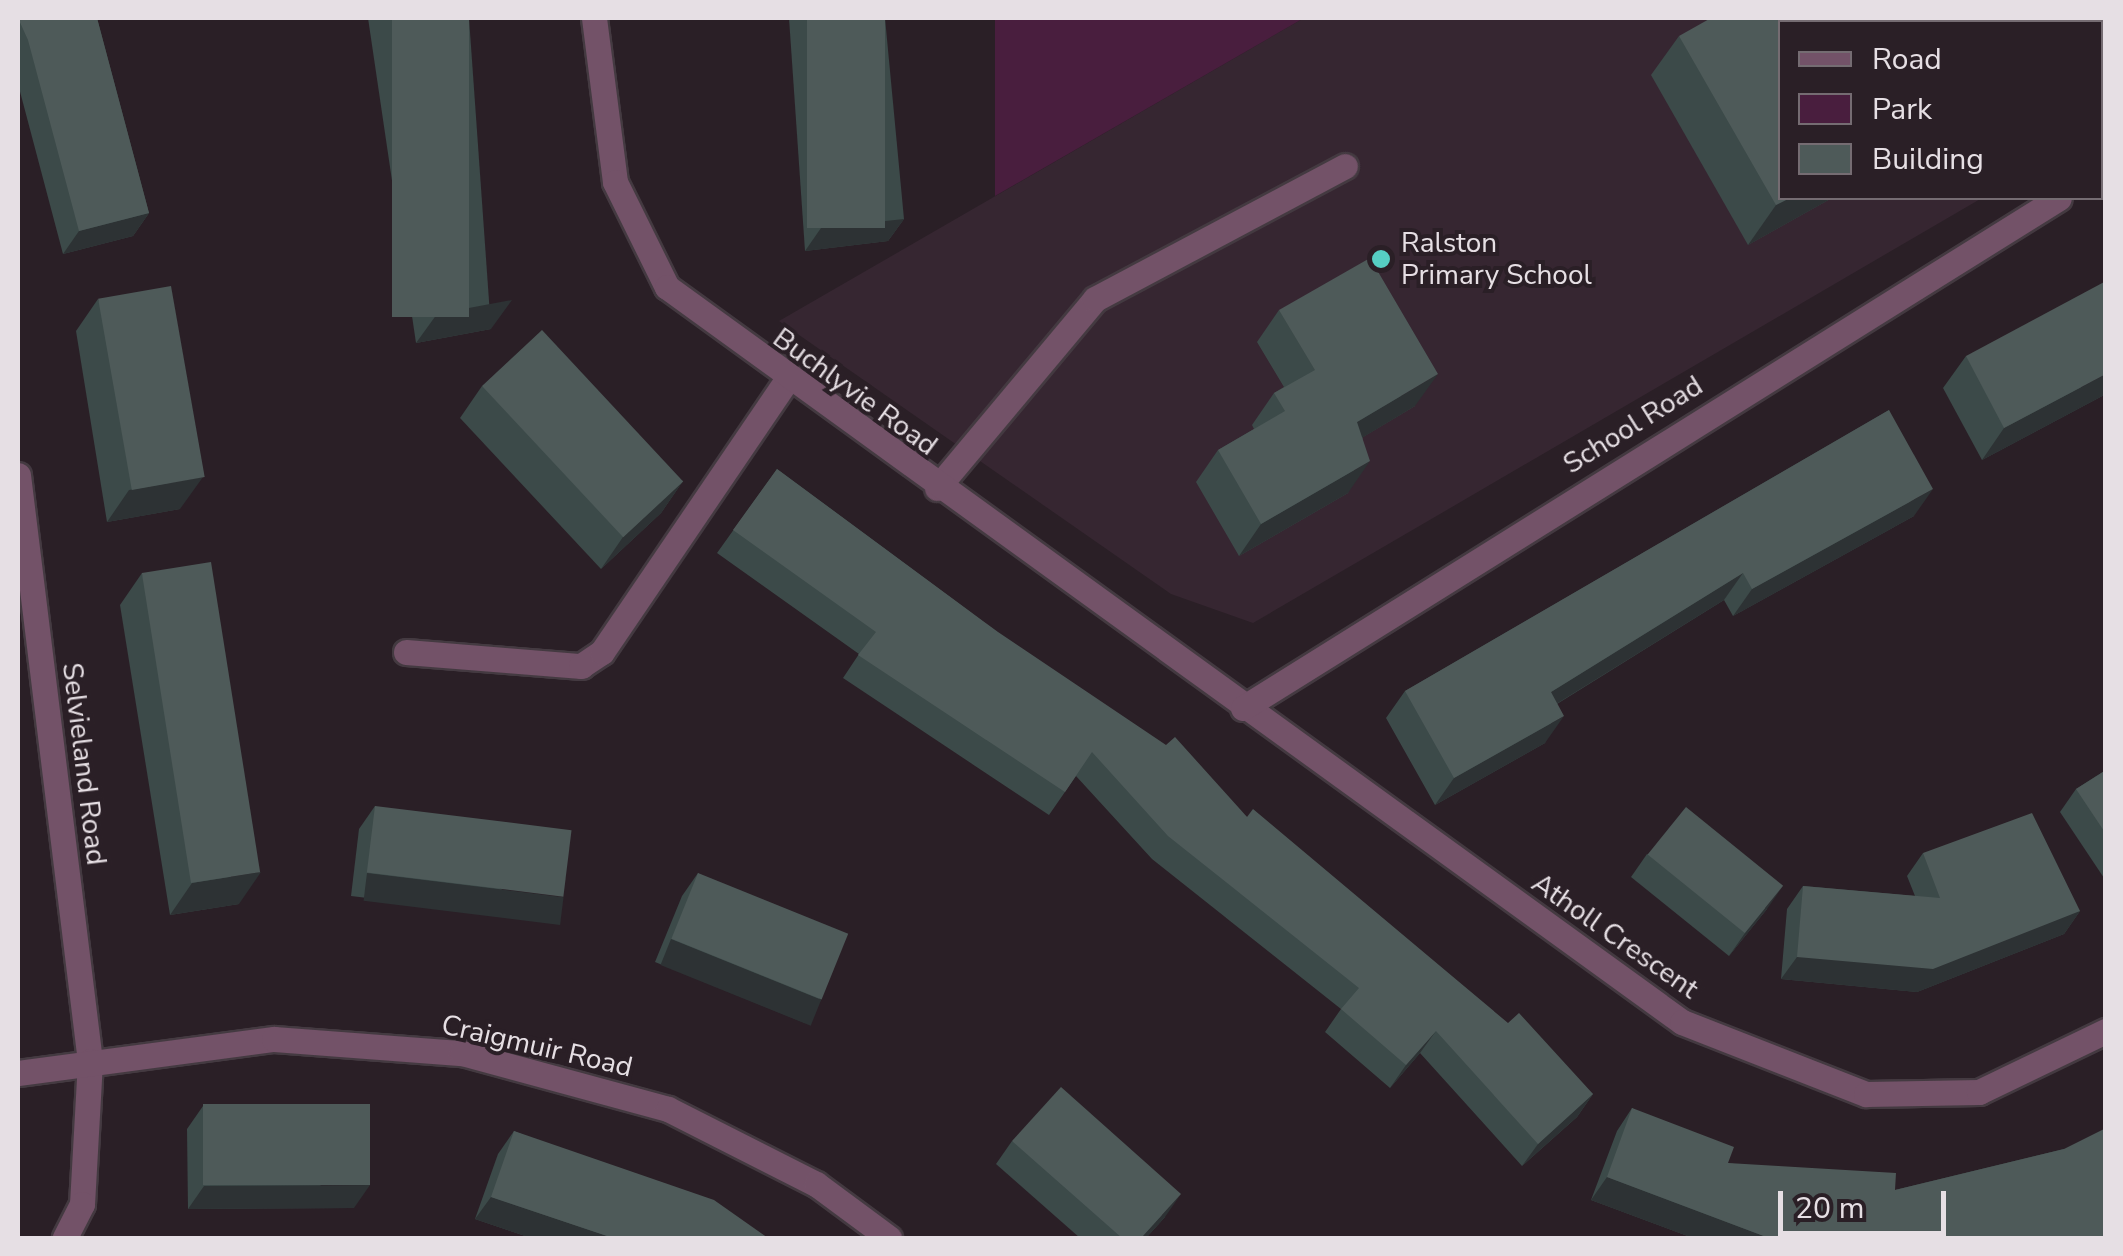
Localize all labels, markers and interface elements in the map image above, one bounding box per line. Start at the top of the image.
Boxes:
legend [1778,20,2103,200]
text: Road [1872,39,1942,80]
text: Park [1872,89,1932,130]
text: Building [1872,139,1984,180]
place label: Ralston Primary School [1401,226,1592,292]
marker: Ralston Primary School [1370,248,1392,270]
street label: Buchlyvie Road [766,321,944,463]
street label: School Road [1557,369,1709,481]
street label: Selvieland Road [55,661,113,867]
street label: Atholl Crescent [1525,866,1705,1006]
street label: Craigmuir Road [438,1008,636,1084]
scale bar [1783,1171,1950,1233]
text: 20 m [1795,1188,1864,1229]

